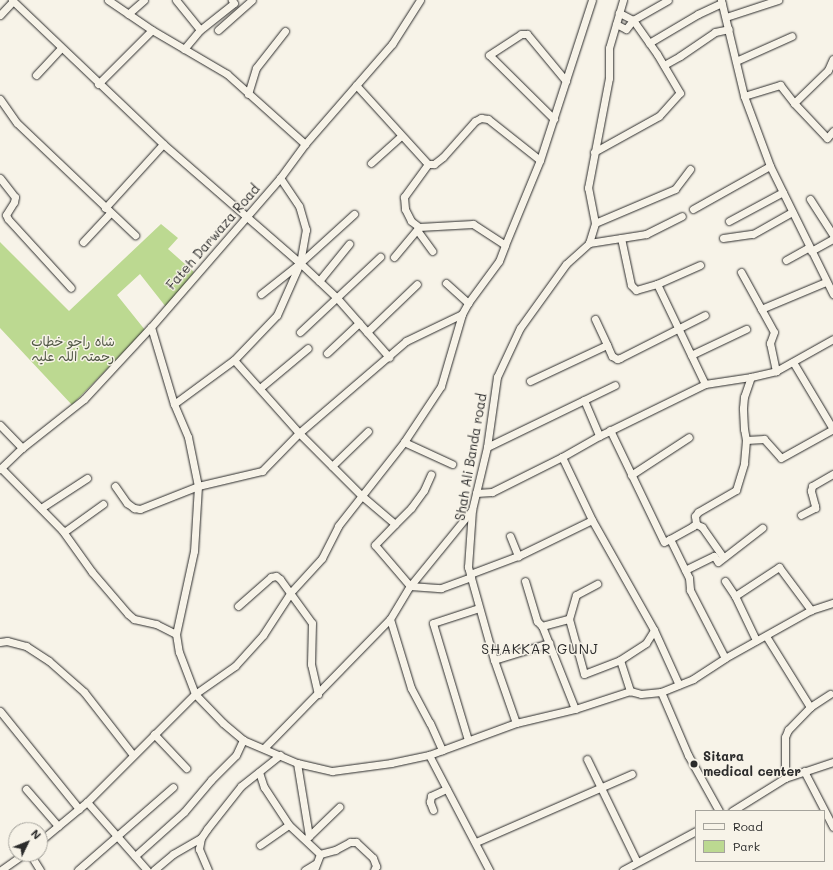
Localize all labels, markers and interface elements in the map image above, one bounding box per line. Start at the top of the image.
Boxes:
street label: Fateh Darwaza Road [163,181,263,293]
park label: شاہ راجو خطاب رحمتہ اللہ علیہ [31,334,115,365]
street label: Shah Ali Banda road [452,392,490,522]
district label: SHAKKAR GUNJ [481,641,599,657]
place label: Sitara medical center [703,749,801,780]
marker: Sitara medical center [688,758,700,770]
legend [695,810,825,862]
text: Road [733,818,763,834]
north arrow [8,822,48,862]
text: N [28,826,45,842]
text: Park [733,838,760,854]

